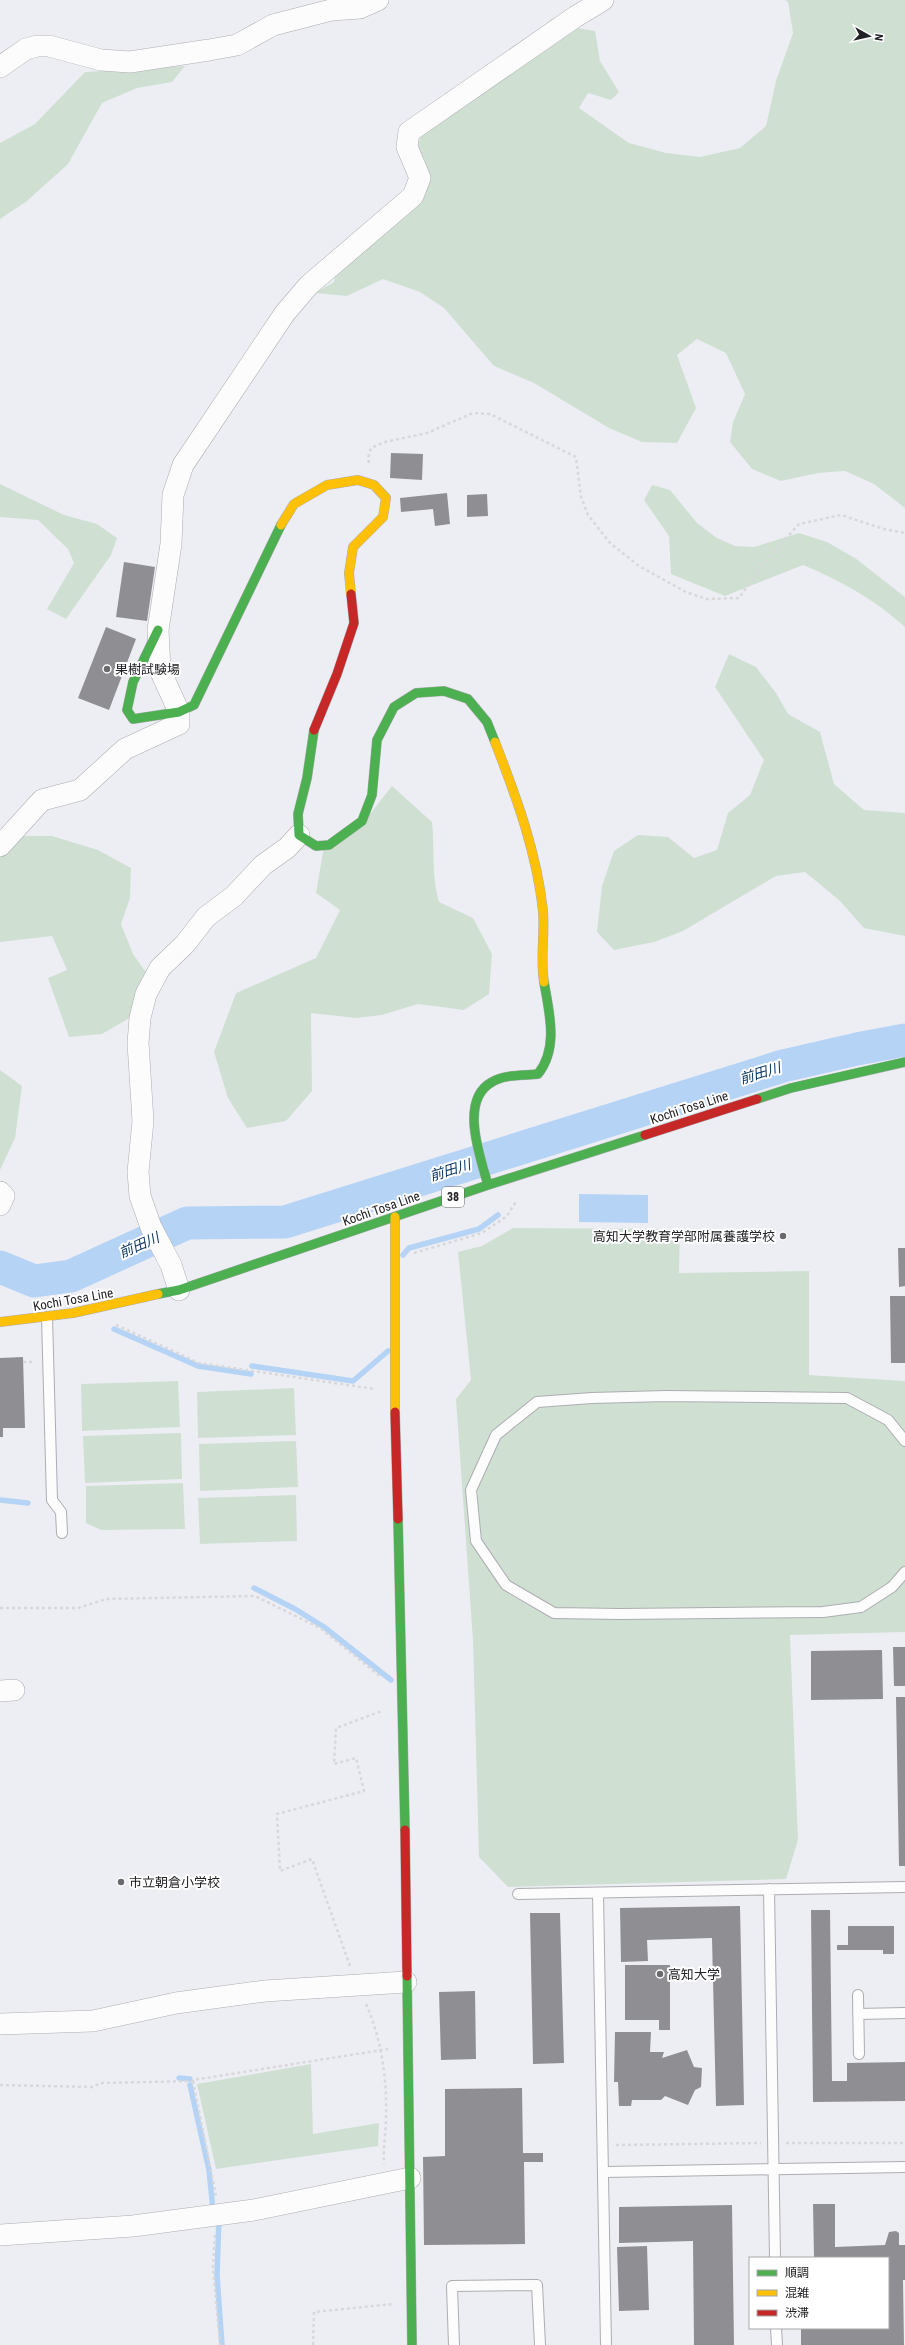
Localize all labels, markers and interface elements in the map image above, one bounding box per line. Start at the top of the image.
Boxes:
north arrow [849,16,889,56]
text: N [871,33,885,42]
place label: 果樹試験場 [115,662,180,677]
marker: 果樹試験場 [102,664,112,674]
water label: 前田川 [738,1059,784,1087]
street label: Kochi Tosa Line [648,1088,730,1127]
water label: 前田川 [428,1156,474,1184]
road number: 38 [442,1187,464,1207]
street label: Kochi Tosa Line [341,1188,422,1229]
water label: 前田川 [117,1228,163,1261]
place label: 高知大学教育学部附属養護学校 [593,1229,775,1244]
marker: 高知大学教育学部附属養護学校 [778,1231,788,1241]
street label: Kochi Tosa Line [32,1285,114,1314]
place label: 市立朝倉小学校 [129,1875,220,1890]
marker: 市立朝倉小学校 [116,1877,126,1887]
place label: 高知大学 [668,1967,720,1982]
marker: 高知大学 [655,1969,665,1979]
legend [749,2257,889,2329]
text: 順調 [785,2266,809,2280]
text: 混雑 [785,2286,809,2300]
text: 渋滞 [785,2306,809,2320]

